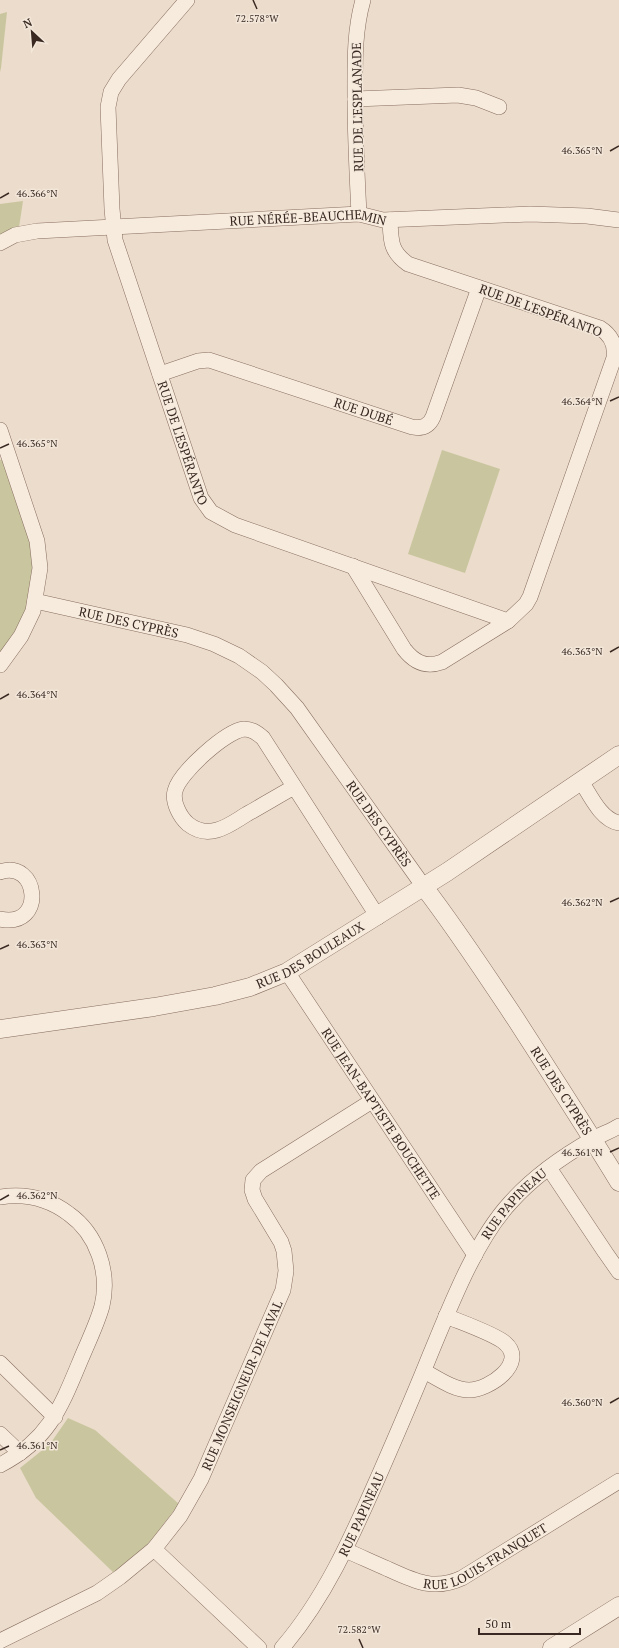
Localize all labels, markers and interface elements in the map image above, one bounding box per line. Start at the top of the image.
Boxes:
north arrow [12,12,52,52]
text: 72.578°W [235,12,279,25]
text: N [21,15,35,31]
street label: RUE DE L'ESPLANADE [347,42,367,172]
text: 46.365°N [562,144,603,157]
text: 46.366°N [17,187,58,200]
street label: RUE NÉRÉE-BEAUCHEMIN [229,205,389,230]
street label: RUE DE L'ESPÉRANTO [477,279,605,341]
street label: RUE DE L'ESPÉRANTO [154,378,212,509]
street label: RUE DUBÉ [332,393,396,429]
text: 46.364°N [562,395,603,408]
text: 46.365°N [17,437,58,450]
street label: RUE DES CYPRÈS [77,602,180,642]
text: 46.363°N [562,645,603,658]
text: 46.364°N [17,688,58,701]
street label: RUE DES CYPRÈS [342,777,416,870]
text: 46.362°N [562,896,603,909]
street label: RUE DES BOULEAUX [253,917,368,993]
text: 46.363°N [17,938,58,951]
street label: RUE JEAN-BAPTISTE BOUCHETTE [318,1024,445,1203]
street label: RUE DES CYPRÈS [527,1043,597,1139]
text: 46.361°N [562,1146,603,1159]
street label: RUE PAPINEAU [477,1164,550,1243]
text: 46.362°N [17,1189,58,1202]
street label: RUE MONSEIGNEUR-DE LAVAL [197,1297,287,1473]
text: 46.360°N [562,1396,603,1409]
text: 46.361°N [17,1439,58,1452]
street label: RUE PAPINEAU [334,1469,388,1559]
street label: RUE LOUIS-FRANQUET [422,1519,550,1593]
scale bar [479,1610,580,1636]
text: 50 m [485,1616,512,1631]
text: 72.582°W [337,1623,381,1636]

